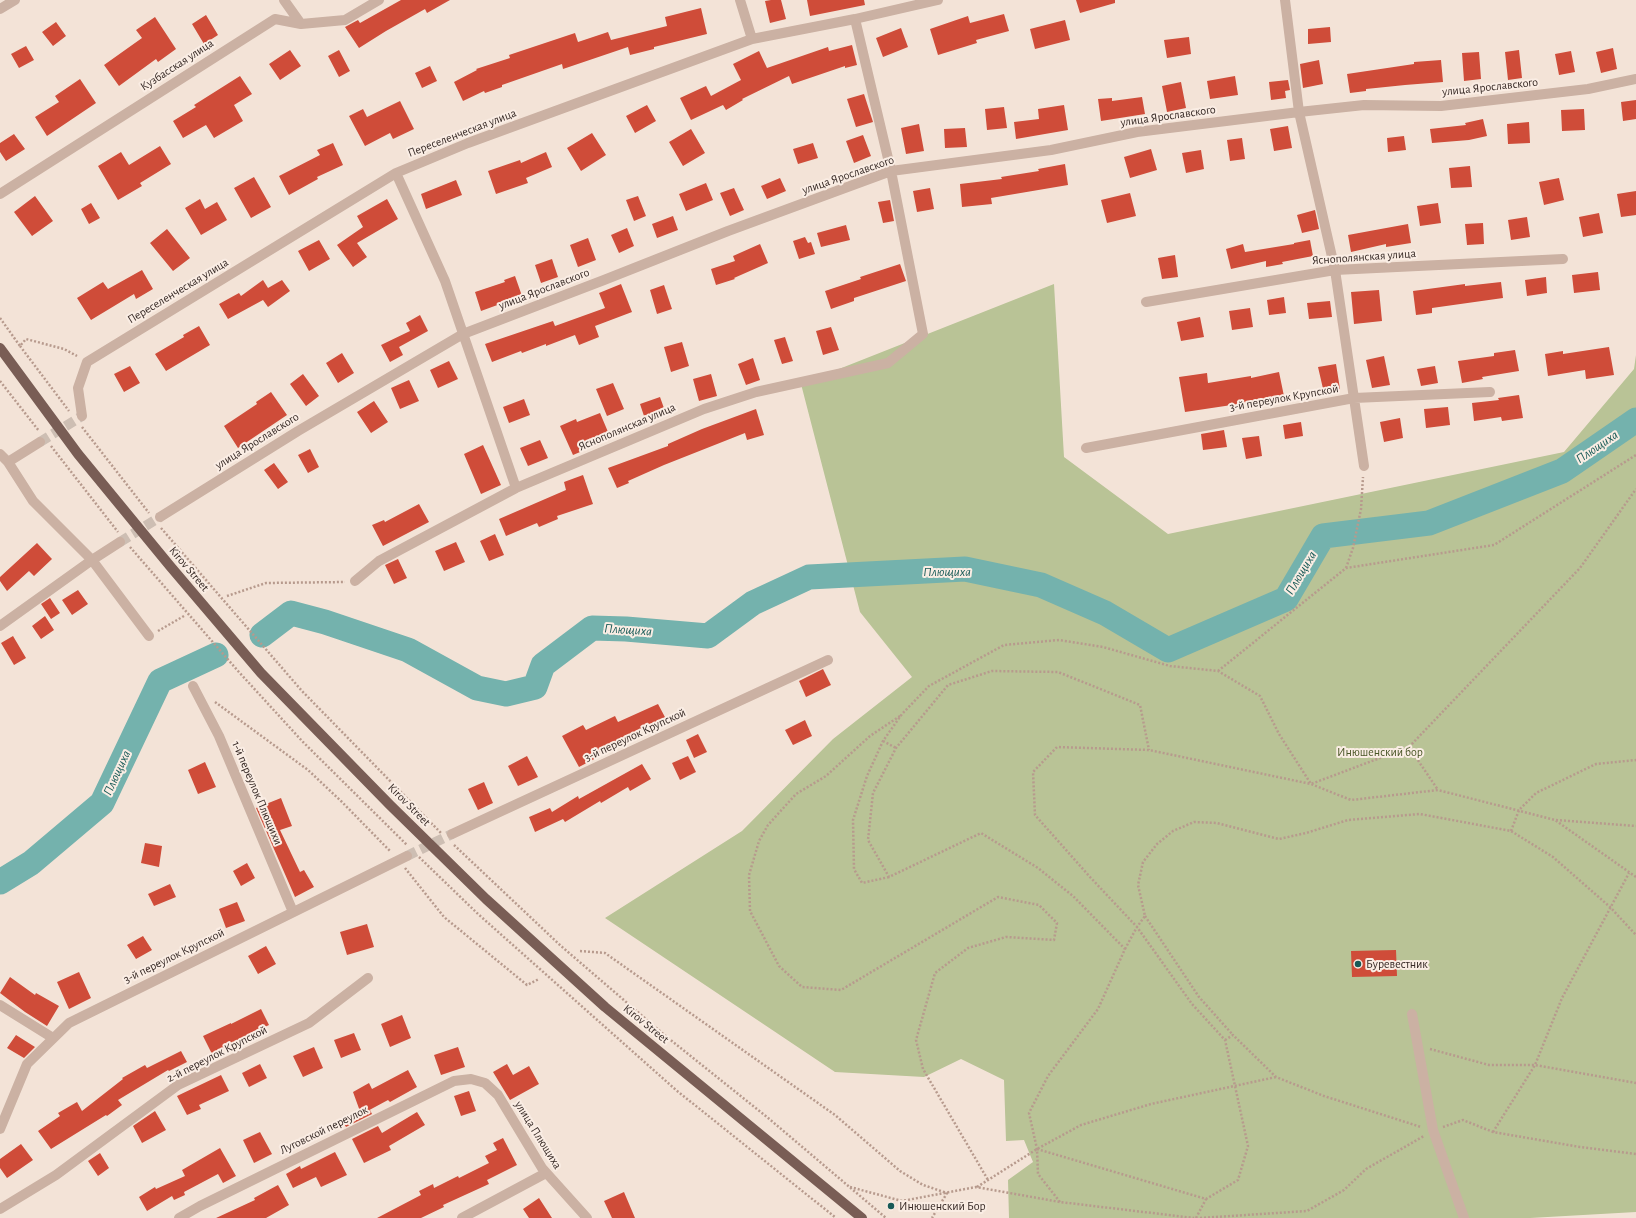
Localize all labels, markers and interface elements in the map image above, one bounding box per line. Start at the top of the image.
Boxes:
street label: Кузбасская улица [138,36,216,94]
street label: улица Ярославского [1441,75,1539,99]
street label: улица Ярославского [1119,102,1217,130]
street label: Переселенческая улица [406,106,518,160]
street label: улица Ярославского [800,153,896,197]
street label: Яснополянская улица [1311,246,1417,268]
street label: Переселенческая улица [125,255,231,327]
street label: улица Ярославского [497,265,591,313]
street label: 3-й переулок Крупской [1228,381,1340,415]
street label: Яснополянская улица [576,400,678,454]
street label: улица Ярославского [212,409,302,473]
water label: Плющиха [1573,427,1621,467]
street label: Kirov Street [166,544,212,594]
water label: Плющиха [1282,549,1320,597]
water label: Плющиха [923,564,971,580]
water label: Плющиха [604,621,652,639]
street label: 3-й переулок Крупской [582,705,688,765]
street label: 1-й переулок Плющихи [229,739,285,847]
park label: Инюшенский бор [1337,745,1423,759]
water label: Плющиха [100,748,134,798]
street label: Kirov Street [385,781,433,829]
street label: 3-й переулок Крупской [121,925,227,987]
place label: Буревестник [1366,957,1428,971]
marker: Буревестник [1353,959,1363,969]
street label: Kirov Street [620,1001,672,1047]
street label: 2-й переулок Крупской [164,1022,270,1086]
street label: улица Плющиха [511,1098,565,1172]
street label: Луговской переулок [278,1102,370,1158]
place label: Инюшенский Бор [899,1199,986,1213]
marker: Инюшенский Бор [886,1201,896,1211]

